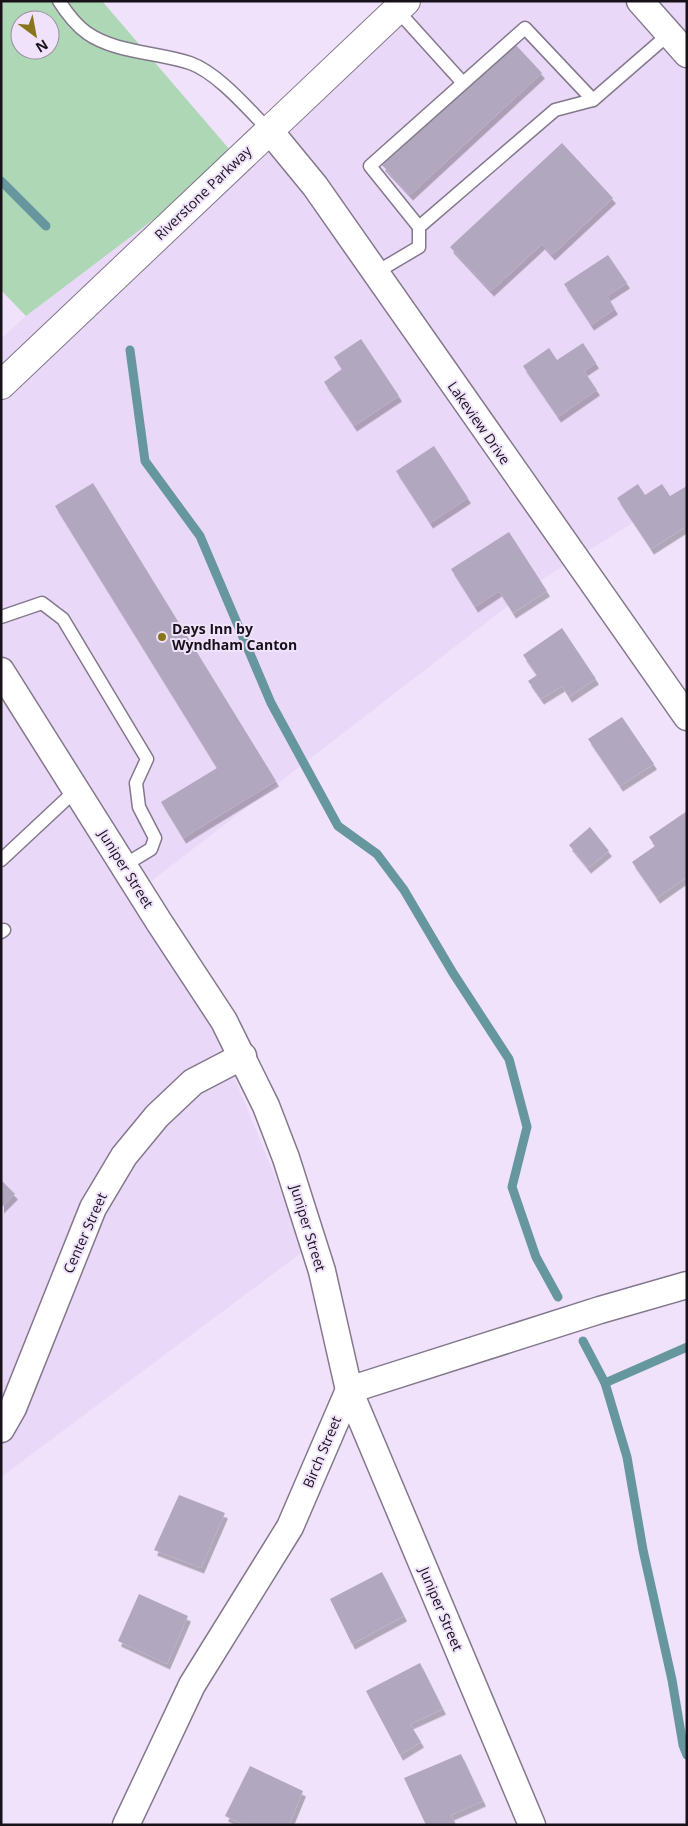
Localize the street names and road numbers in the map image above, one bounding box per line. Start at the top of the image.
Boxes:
street label: Riverstone Parkway [150,141,256,244]
street label: Lakeview Drive [444,377,515,468]
street label: Juniper Street [94,824,158,912]
street label: Juniper Street [286,1180,331,1273]
street label: Center Street [58,1189,111,1276]
street label: Birch Street [298,1413,345,1491]
street label: Juniper Street [414,1562,468,1654]

